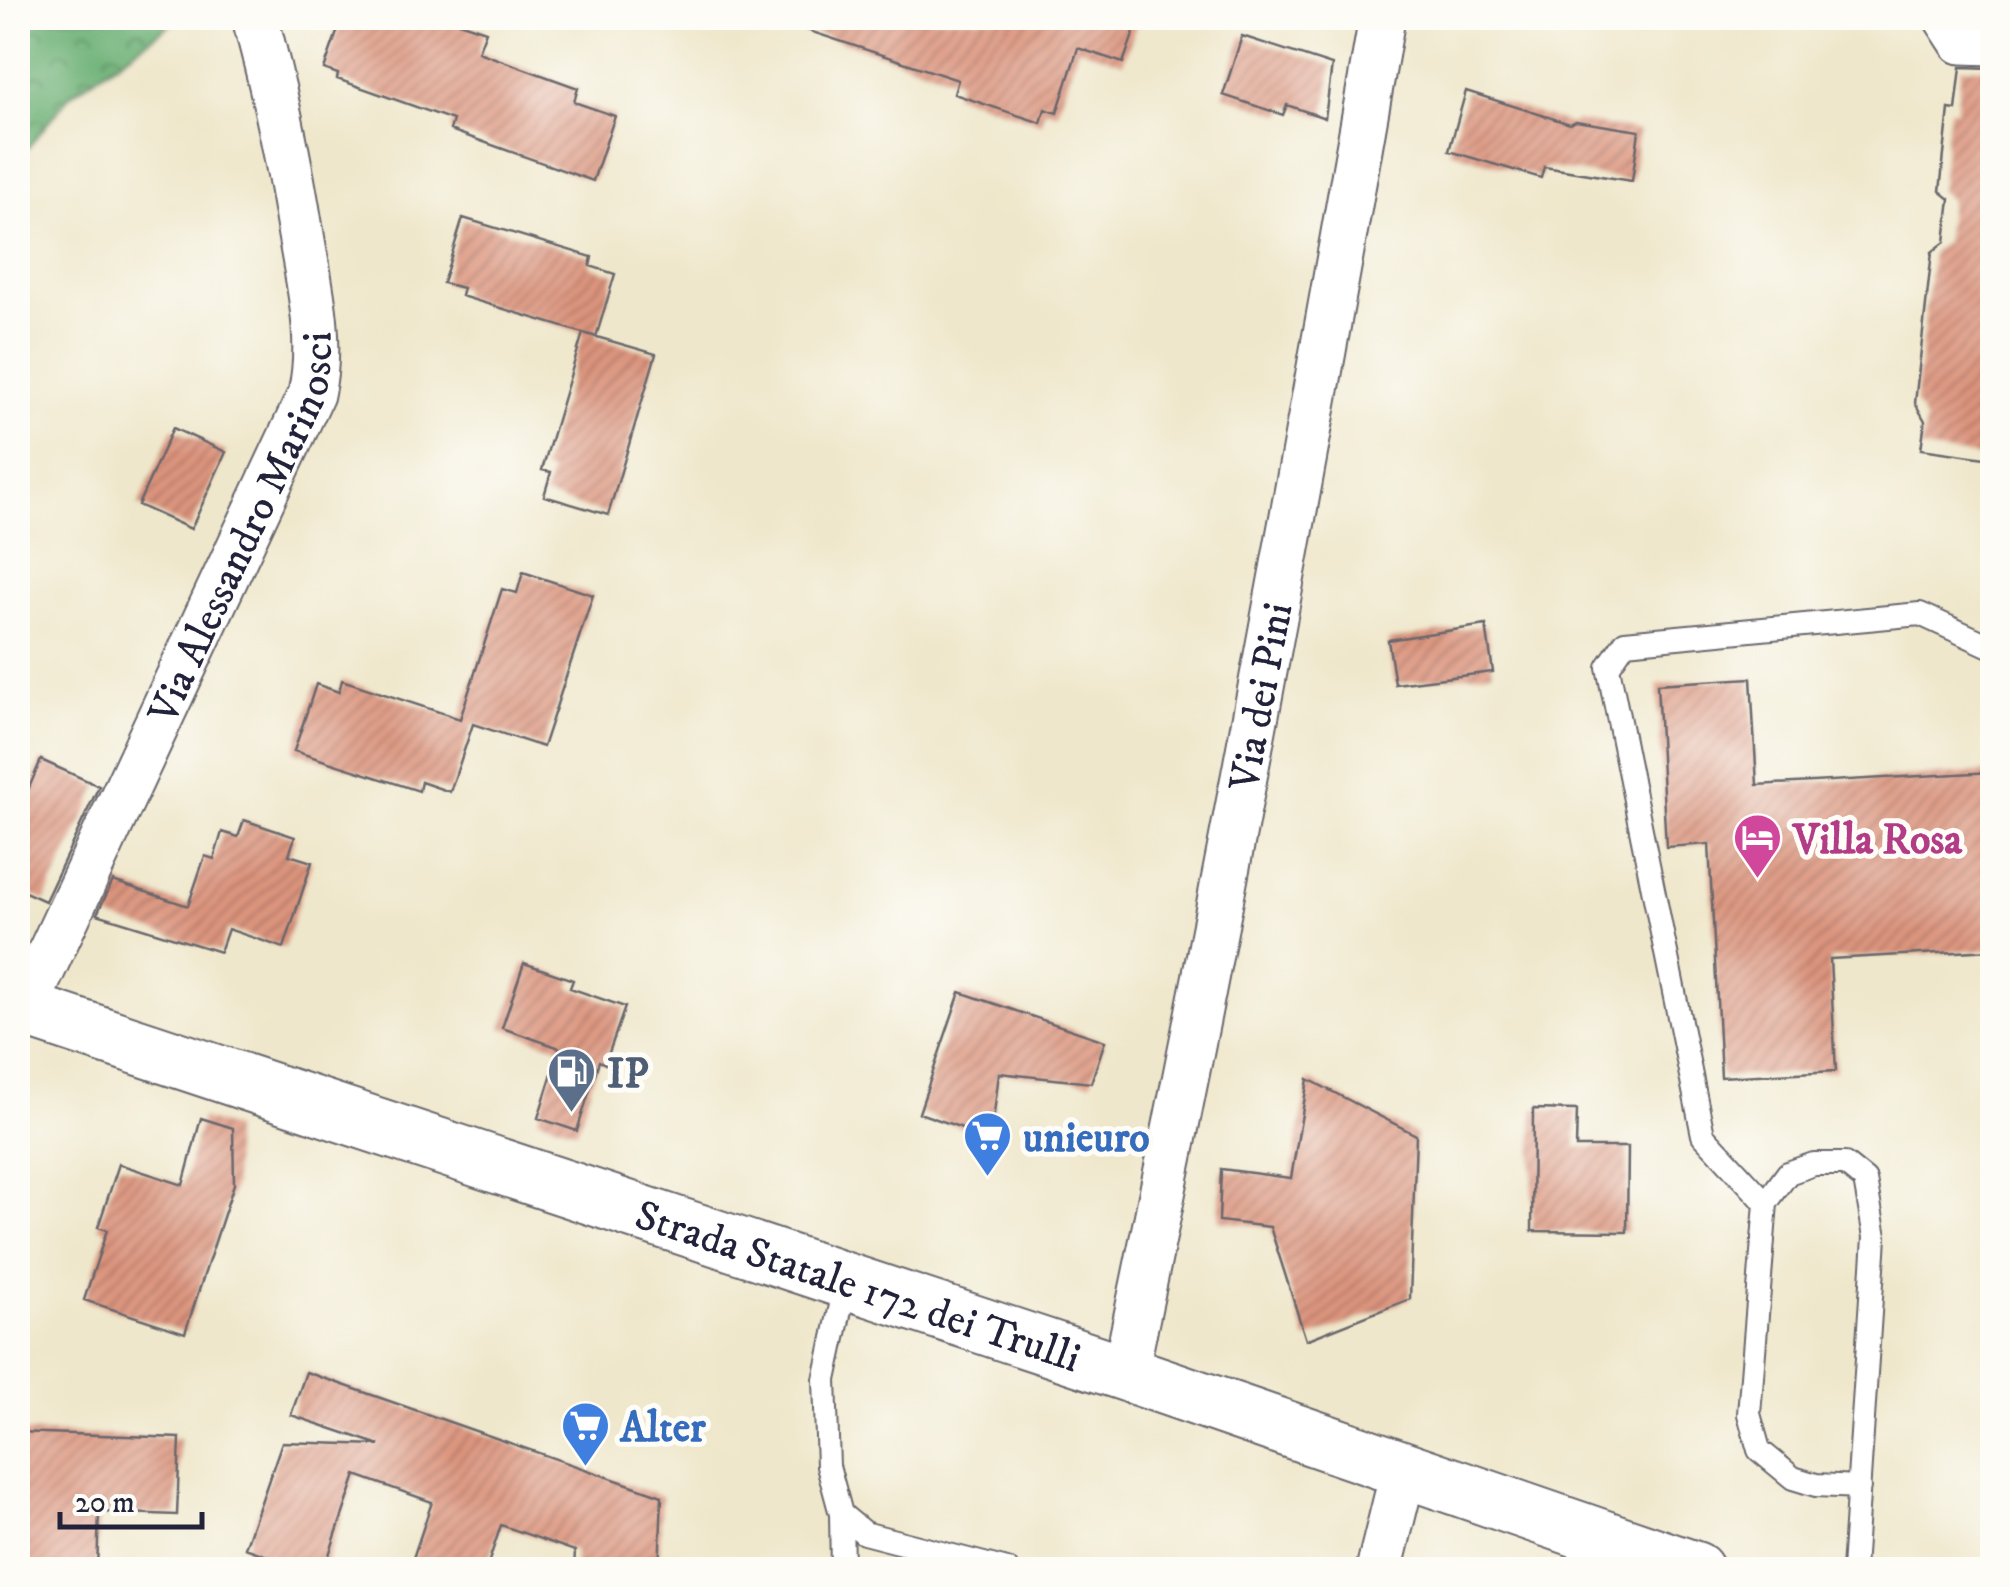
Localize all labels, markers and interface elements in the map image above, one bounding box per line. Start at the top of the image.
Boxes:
street label: Via Alessandro Marinosci [138,331,345,733]
street label: Via dei Pini [1219,599,1306,796]
hotel icon: Villa Rosa [1732,812,1784,880]
place label: Villa Rosa [1791,815,1963,867]
fuel station icon: IP [546,1046,598,1114]
place label: IP [607,1049,649,1101]
supermarket icon: unieuro [962,1110,1014,1178]
place label: unieuro [1023,1113,1150,1165]
street label: Strada Statale 172 dei Trulli [628,1190,1086,1385]
supermarket icon: Alter [559,1400,611,1468]
place label: Alter [619,1403,706,1455]
scale bar [60,1467,202,1529]
text: 20 m [75,1485,135,1522]

